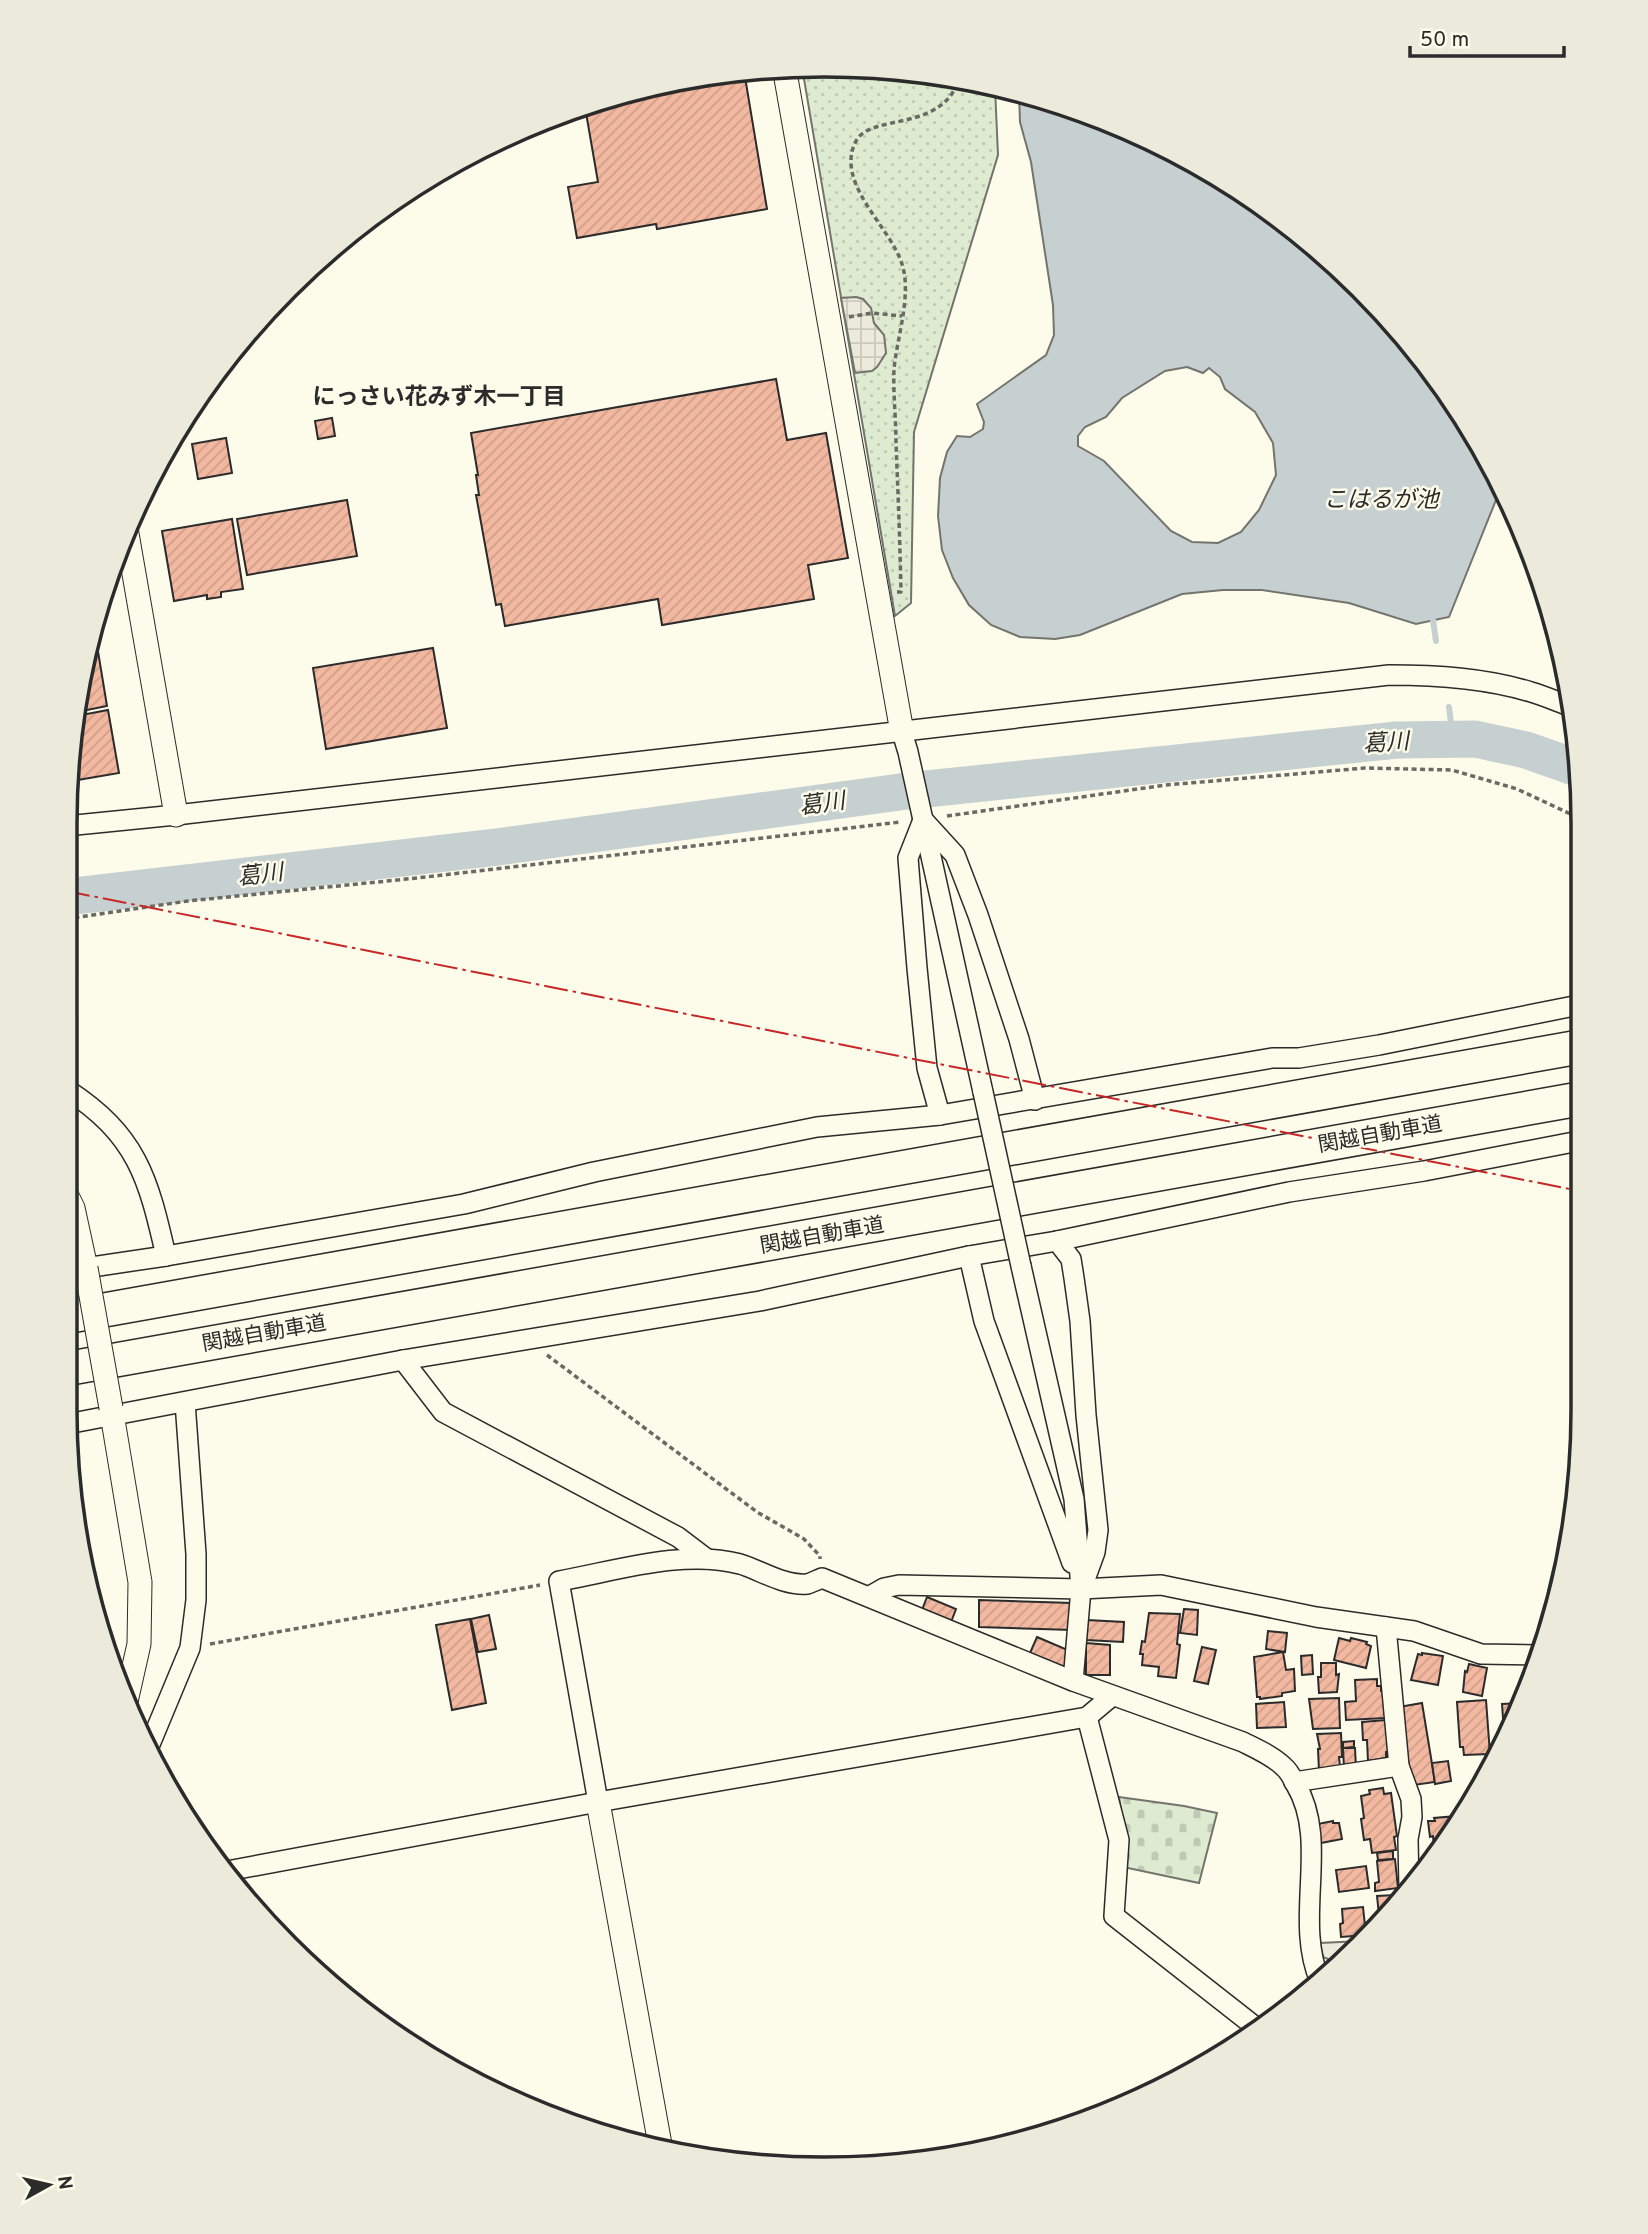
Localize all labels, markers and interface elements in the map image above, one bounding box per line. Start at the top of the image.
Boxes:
scale bar [1410,14,1564,58]
text: 50 m [1420,27,1469,54]
district label: にっさい花みず木一丁目 [313,384,566,413]
water label: こはるが池 [1324,487,1441,516]
water label: 葛川 [1362,728,1413,761]
water label: 葛川 [798,787,850,823]
water label: 葛川 [236,859,288,894]
street label: 関越自動車道 [1316,1111,1445,1160]
street label: 関越自動車道 [758,1212,887,1261]
street label: 関越自動車道 [200,1310,329,1359]
north arrow [14,2150,84,2220]
text: N [51,2174,77,2191]

